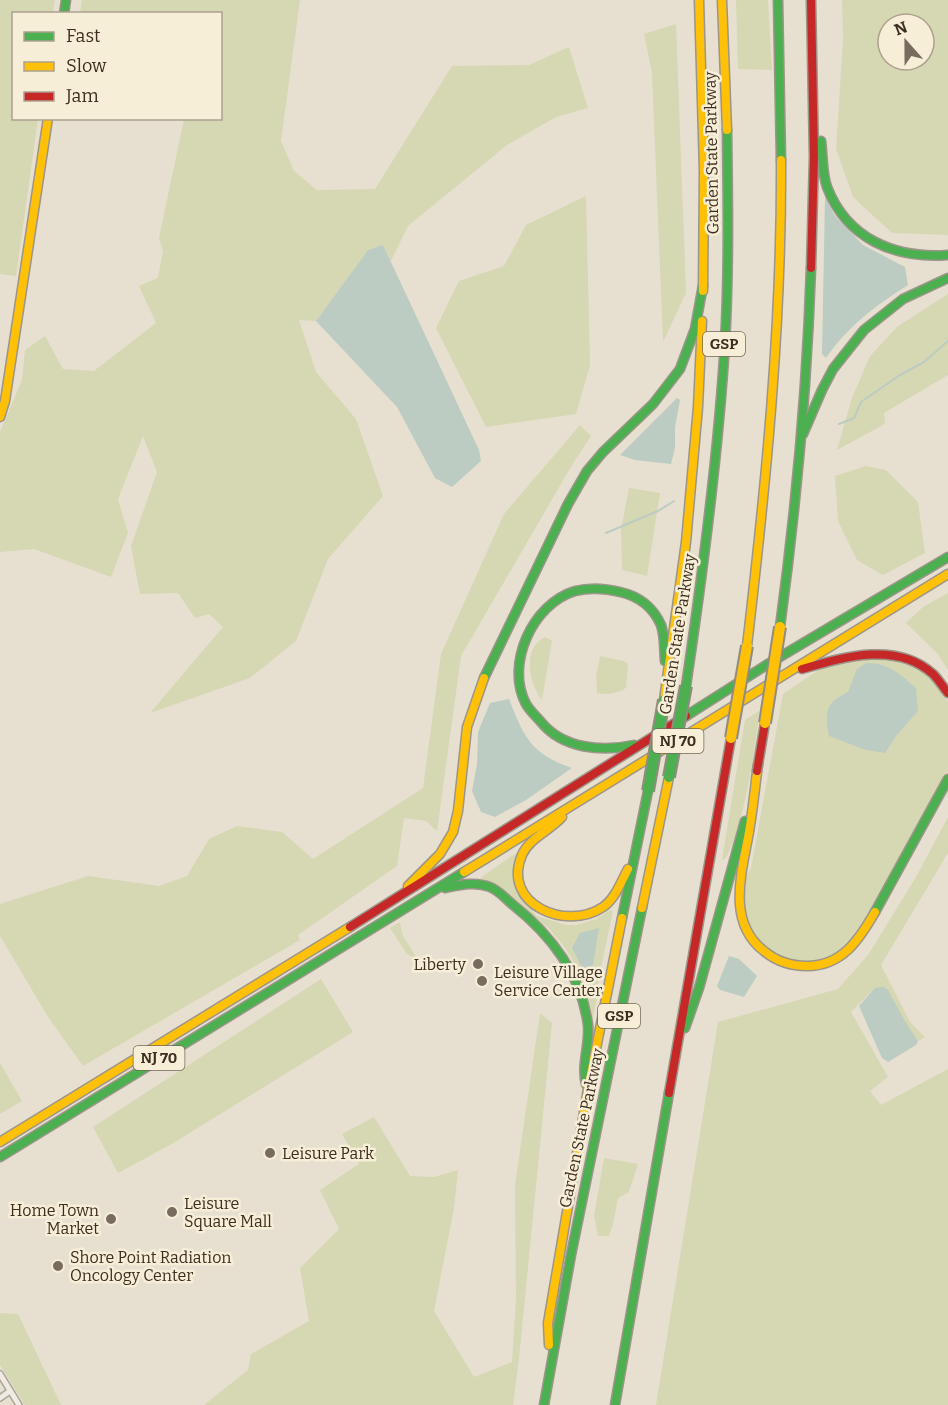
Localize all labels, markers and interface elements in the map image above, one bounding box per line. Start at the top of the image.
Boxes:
legend [12,12,222,120]
north arrow [876,12,936,72]
text: N [892,17,910,40]
text: Fast [66,25,101,47]
text: Slow [66,55,107,77]
street label: Garden State Parkway [701,71,722,234]
text: Jam [65,85,99,107]
road number: GSP [703,332,745,356]
street label: Garden State Parkway [655,552,700,716]
road number: NJ 70 [652,729,704,753]
place label: Liberty [413,955,467,974]
marker: Liberty [471,957,485,971]
place label: Leisure Village Service Center [494,963,603,1000]
marker: Leisure Village Service Center [475,974,489,988]
road number: GSP [598,1004,640,1028]
road number: NJ 70 [134,1046,184,1070]
street label: Garden State Parkway [555,1046,608,1210]
place label: Leisure Park [282,1144,374,1163]
marker: Leisure Park [263,1146,277,1160]
place label: Leisure Square Mall [184,1194,272,1231]
place label: Home Town Market [10,1201,99,1238]
marker: Leisure Square Mall [165,1205,179,1219]
marker: Home Town Market [104,1212,118,1226]
place label: Shore Point Radiation Oncology Center [70,1248,231,1285]
marker: Shore Point Radiation Oncology Center [51,1259,65,1273]

